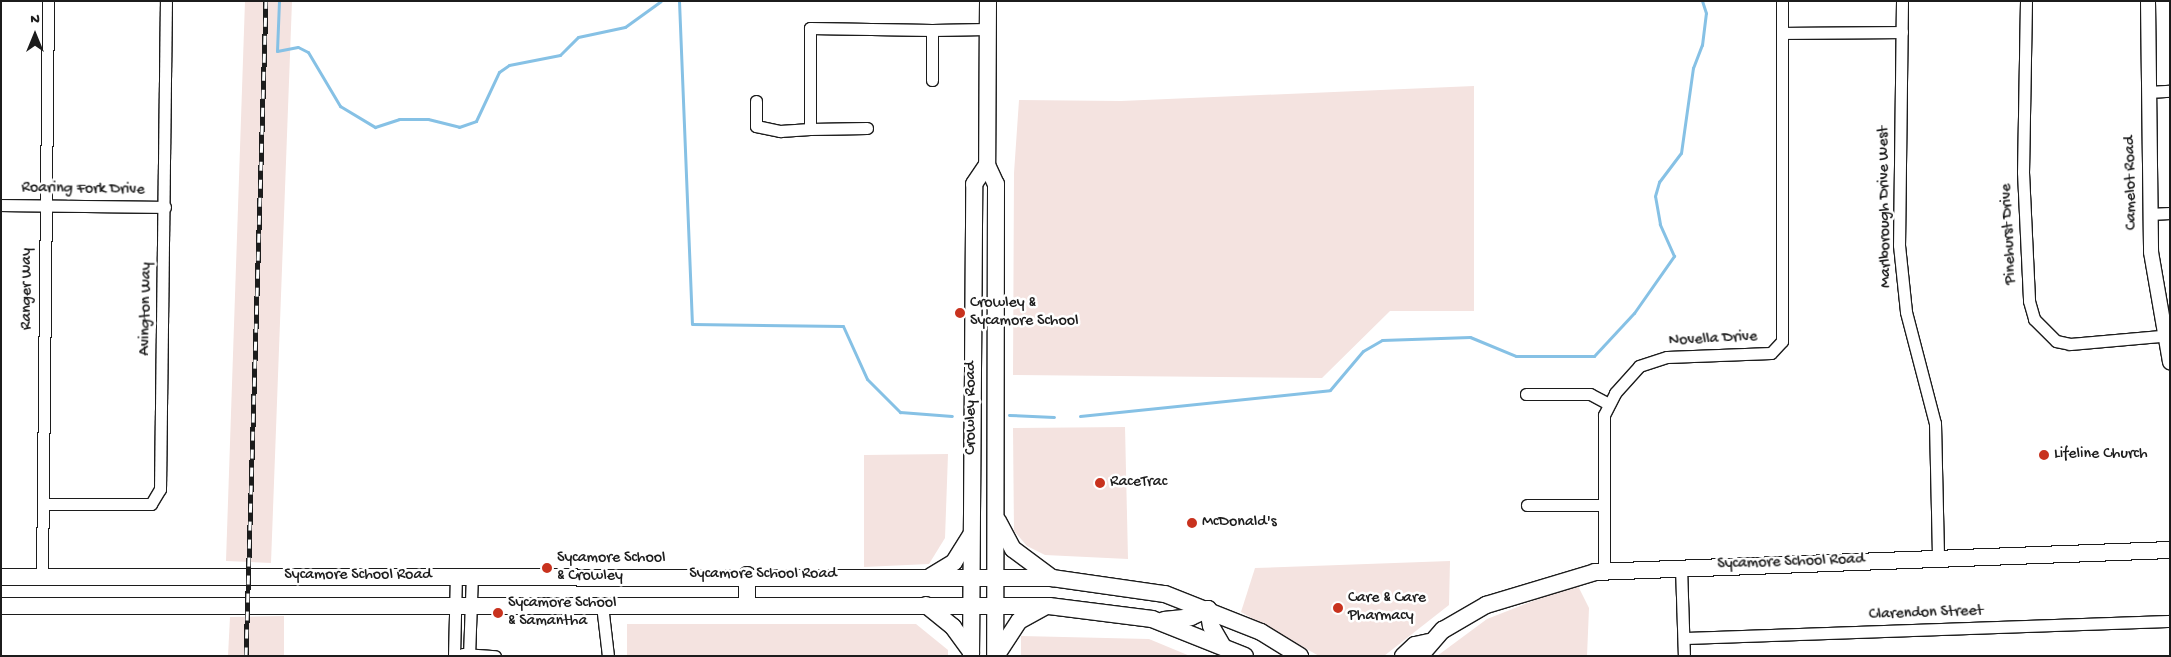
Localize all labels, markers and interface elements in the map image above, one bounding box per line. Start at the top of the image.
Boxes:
north arrow [10,10,60,60]
text: N [30,11,40,28]
street label: Marlborough Drive West [1875,126,1897,288]
street label: Camelot Road [2122,136,2142,230]
street label: Roaring Fork Drive [21,179,145,201]
street label: Pinehurst Drive [1998,183,2022,285]
street label: Ranger Way [18,248,38,330]
street label: Avington Way [137,262,157,356]
place label: Crowley & Sycamore School [970,294,1079,332]
marker: Crowley & Sycamore School [954,307,966,319]
street label: Novella Drive [1668,328,1758,352]
street label: Crowley Road [962,361,982,455]
place label: Lifeline Church [2054,445,2148,465]
marker: Lifeline Church [2038,449,2050,461]
place label: RaceTrac [1110,473,1167,493]
marker: RaceTrac [1094,477,1106,489]
place label: McDonald's [1202,513,1277,533]
marker: McDonald's [1186,517,1198,529]
place label: Sycamore School & Crowley [557,549,666,587]
street label: Sycamore School Road [1717,551,1865,575]
marker: Sycamore School & Crowley [541,562,553,574]
street label: Sycamore School Road [689,565,837,585]
street label: Sycamore School Road [284,566,432,586]
place label: Care & Care Pharmacy [1348,589,1426,627]
place label: Sycamore School & Samantha [508,594,617,632]
marker: Care & Care Pharmacy [1332,602,1344,614]
street label: Clarendon Street [1869,602,1983,626]
marker: Sycamore School & Samantha [492,607,504,619]

